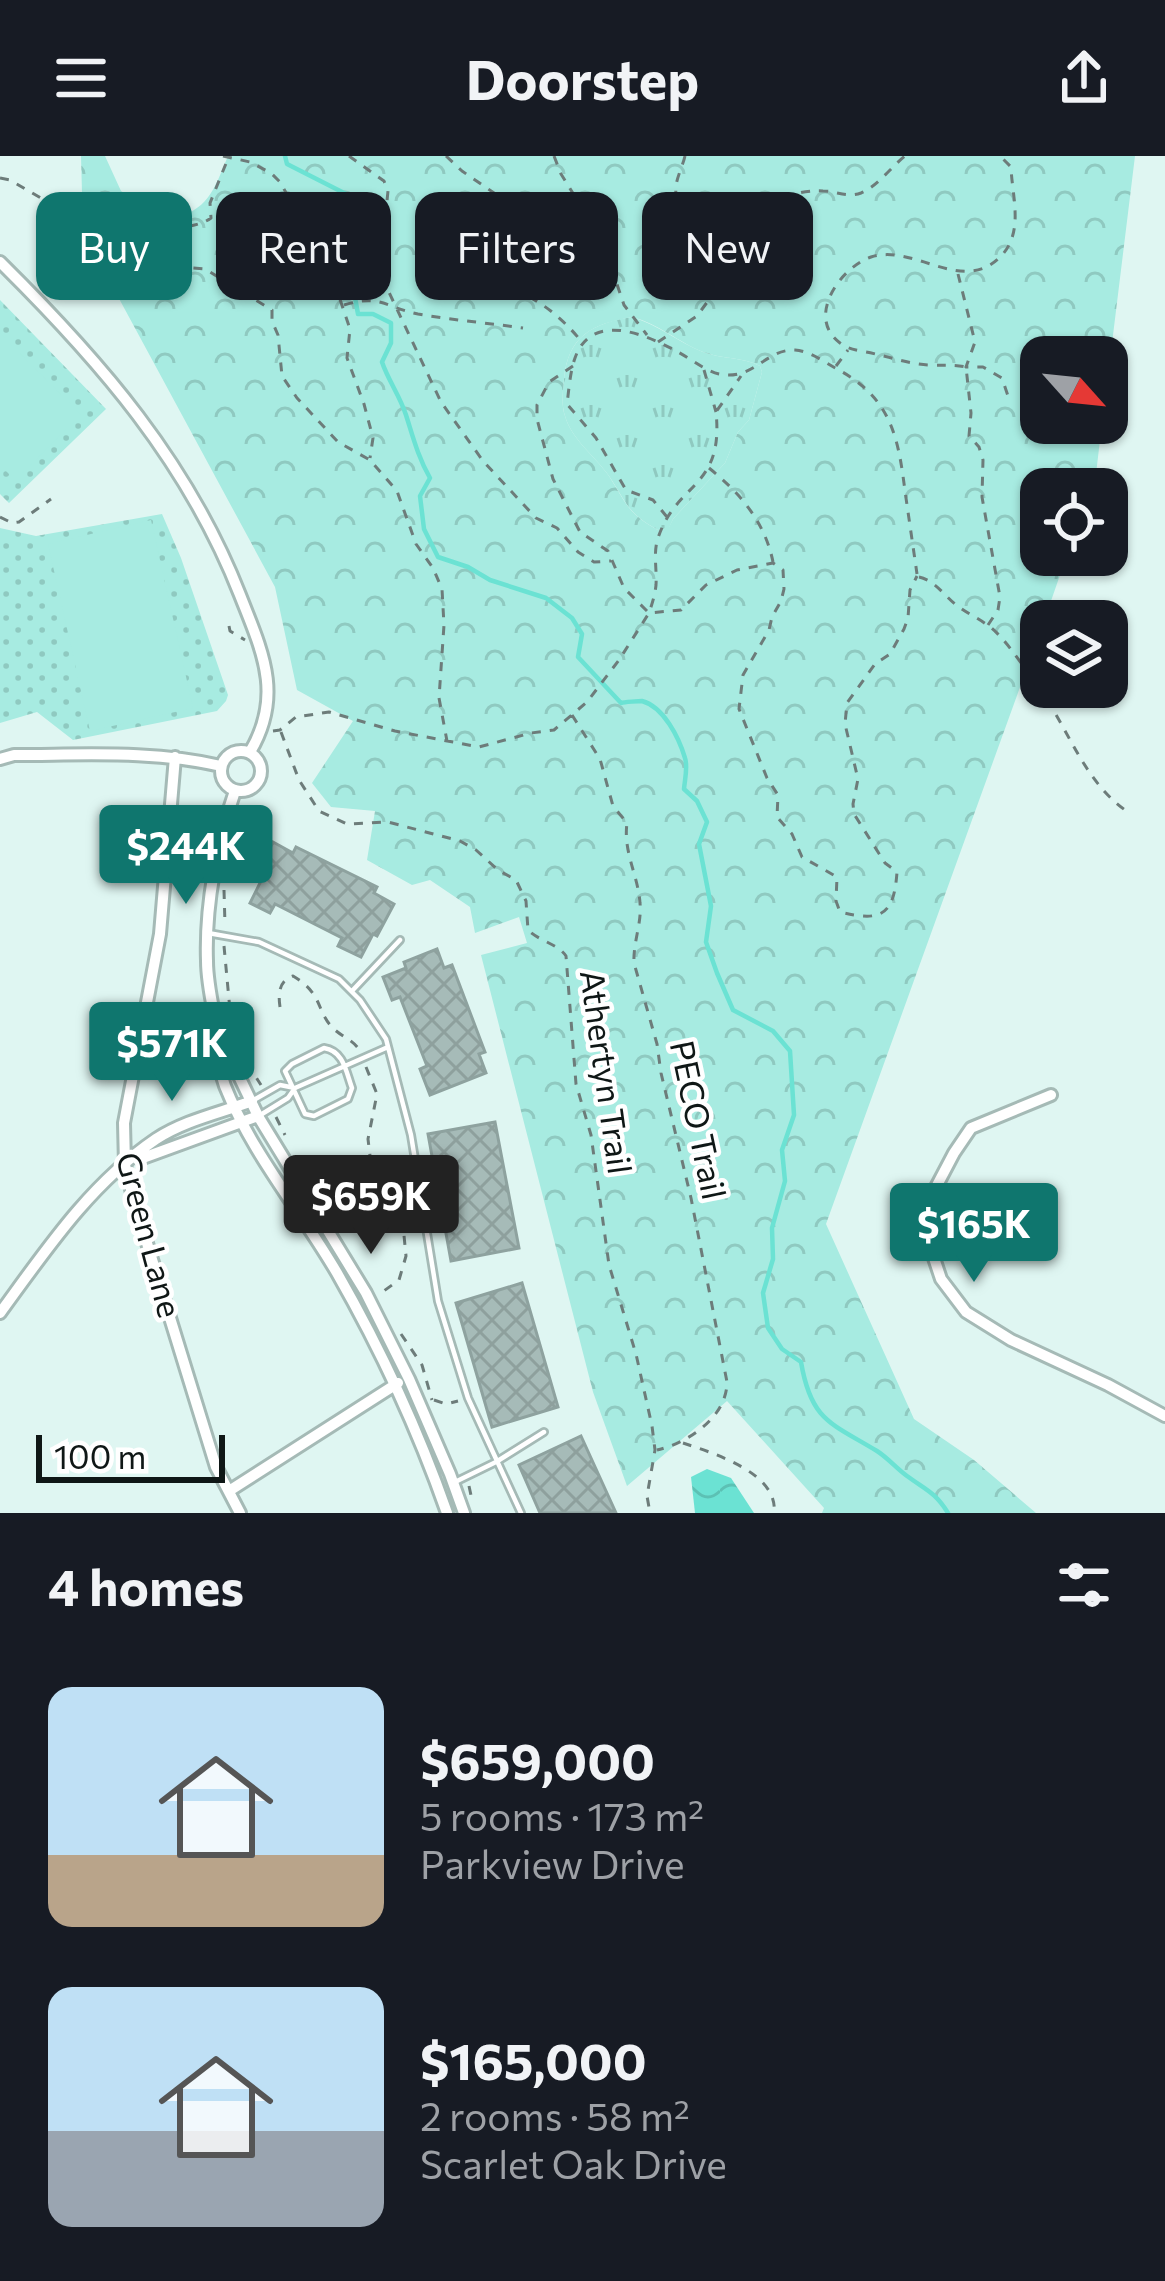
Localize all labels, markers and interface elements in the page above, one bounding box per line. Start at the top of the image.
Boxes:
icon: menu [48,45,114,111]
text: Doorstep [466,45,699,111]
icon: share [1051,45,1117,111]
chip: Buy [36,192,192,300]
chip: Rent [216,192,391,300]
chip: Filters [415,192,618,300]
chip: New [642,192,813,300]
north arrow [1020,336,1128,444]
map controls [1020,336,1128,708]
button: locate [1020,468,1128,576]
button: layers [1020,600,1128,708]
pin: $244K [102,805,270,907]
text: $244K [126,820,246,868]
street label: Athertyn Trail [573,967,642,1176]
pin: $571K [88,1002,256,1104]
text: $571K [116,1017,228,1065]
street label: PECO Trail [663,1036,736,1203]
street label: Green Lane [109,1148,192,1322]
pin: $659K [287,1155,455,1257]
text: $659K [311,1170,431,1218]
pin: $165K [890,1183,1058,1285]
text: $165K [917,1198,1031,1246]
scale bar [36,1429,225,1482]
text: 100 m [54,1435,146,1476]
icon: filters [1051,1552,1117,1618]
text: 4 homes [48,1554,244,1617]
text: $659,000 [420,1728,655,1791]
icon: home [144,1735,288,1879]
text: 5 rooms · 173 m² [420,1791,704,1839]
text: Parkview Drive [420,1839,685,1887]
text: $165,000 [420,2028,647,2091]
icon: home [144,2035,288,2179]
text: 2 rooms · 58 m² [420,2091,690,2139]
text: Scarlet Oak Drive [420,2139,727,2187]

